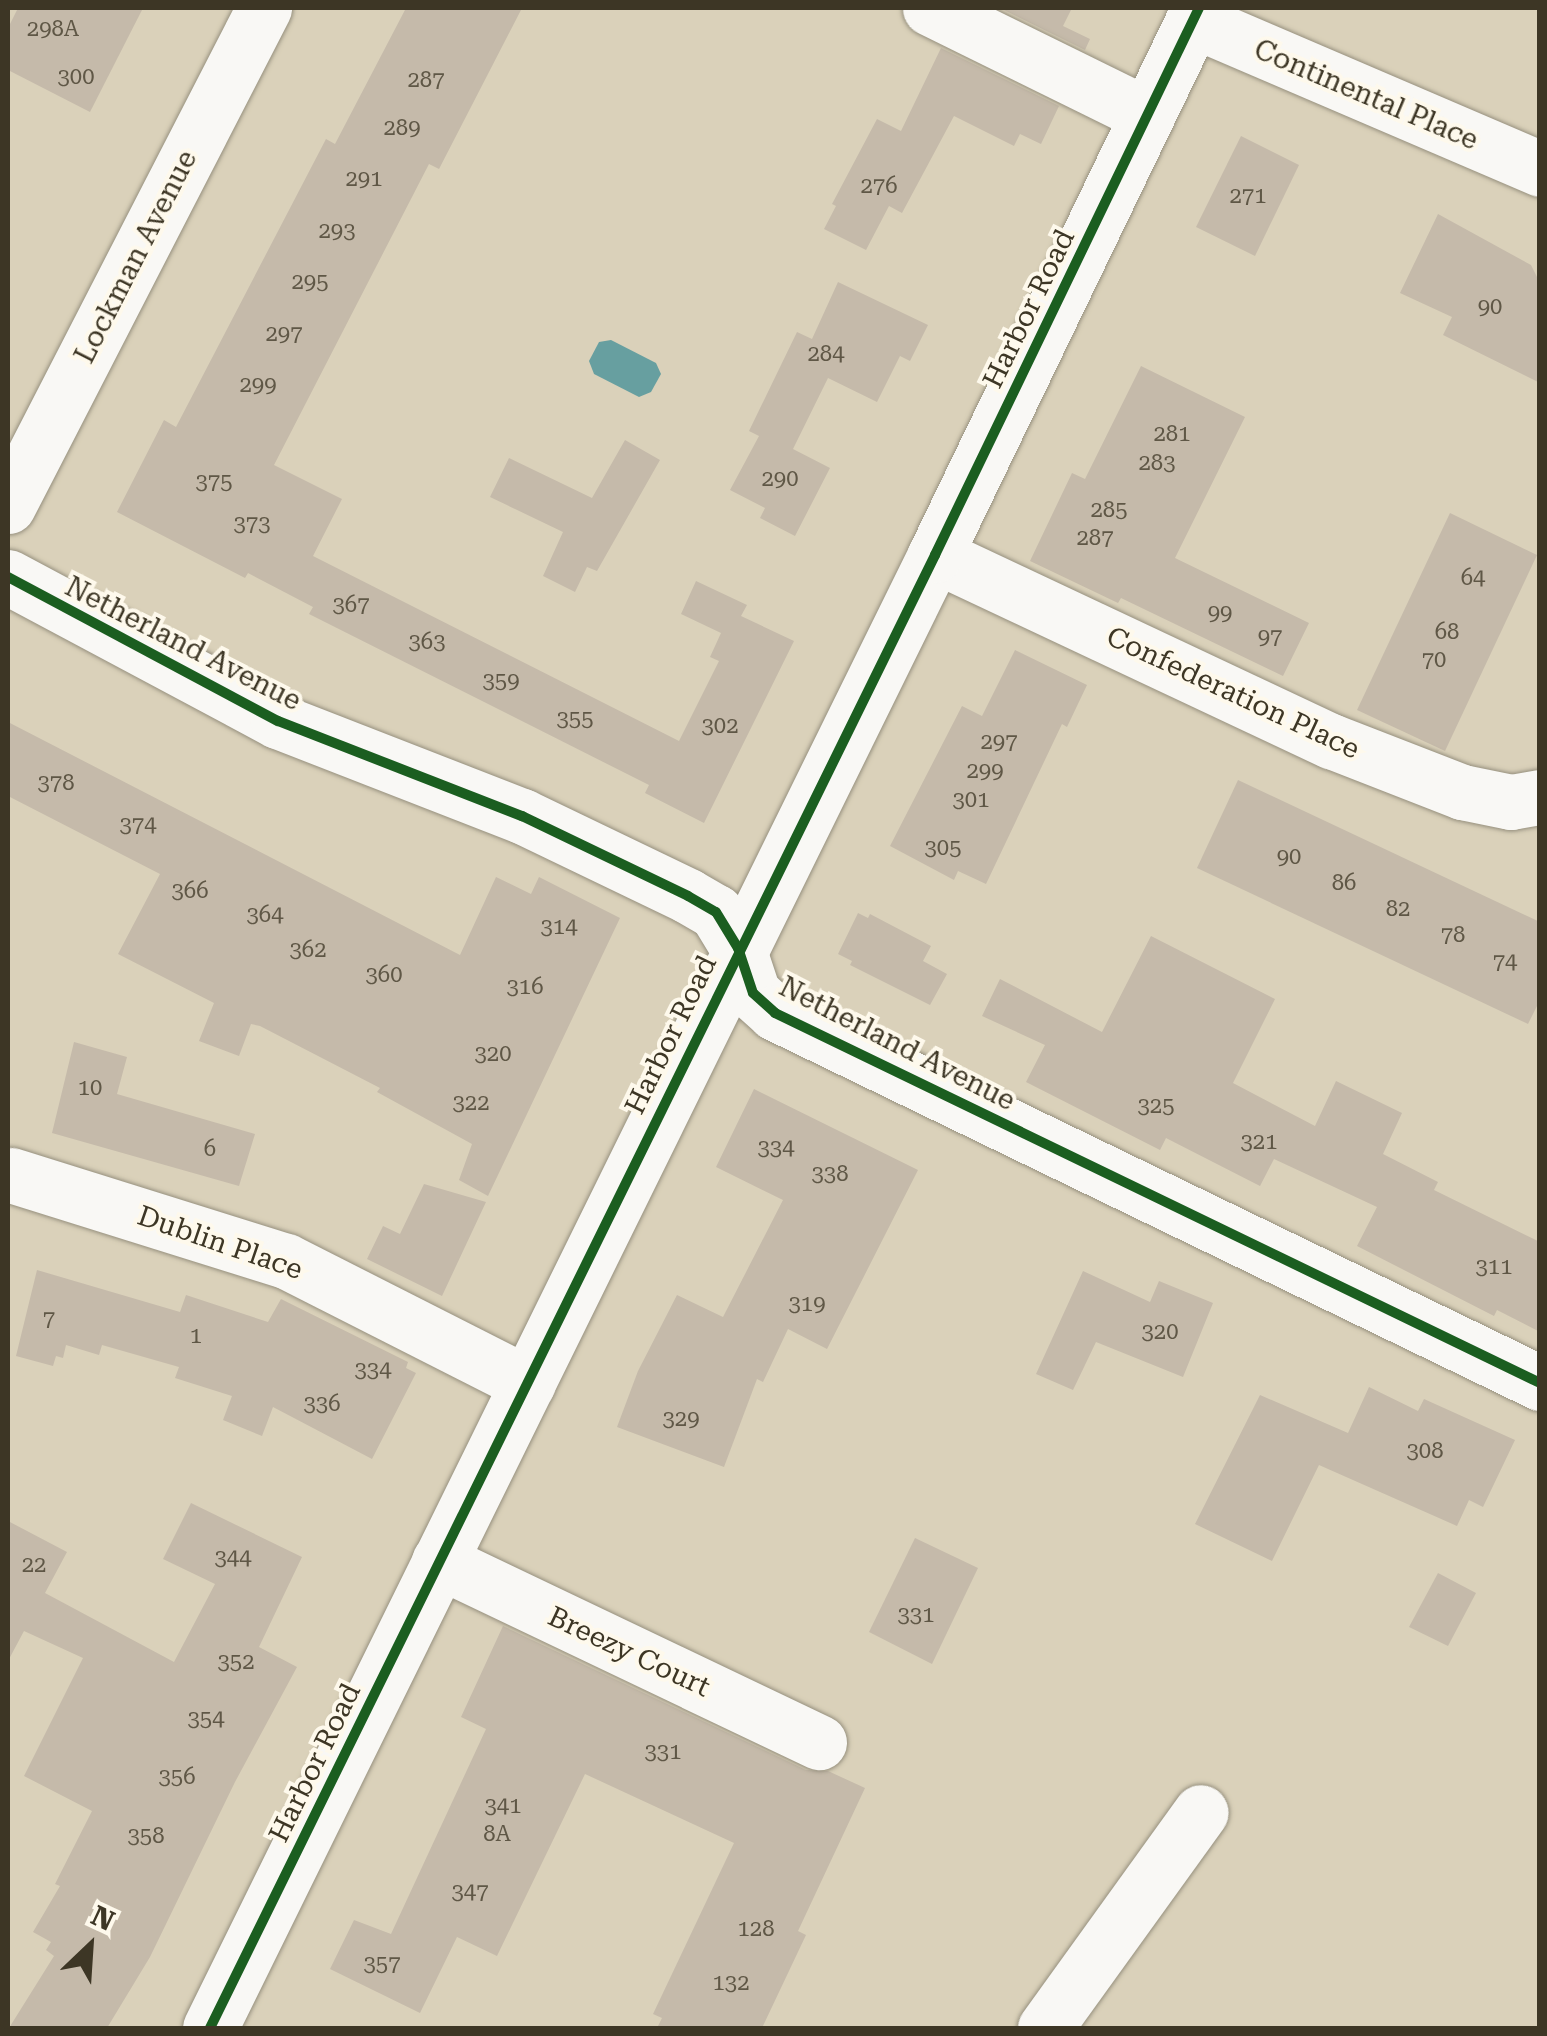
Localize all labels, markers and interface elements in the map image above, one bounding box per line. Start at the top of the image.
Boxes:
house number: 298A [27,16,79,42]
street label: Continental Place [1249,33,1483,157]
house number: 300 [58,64,94,90]
house number: 287 [408,67,444,93]
house number: 289 [384,115,420,141]
street label: Lockman Avenue [68,145,204,369]
house number: 291 [346,166,382,192]
house number: 276 [861,173,897,199]
house number: 271 [1230,183,1266,209]
house number: 293 [319,218,355,244]
street label: Harbor Road [976,224,1082,394]
house number: 295 [292,269,328,295]
house number: 90 [1478,294,1502,320]
house number: 297 [266,321,302,347]
house number: 284 [808,341,844,367]
house number: 299 [240,372,276,398]
house number: 281 [1154,421,1190,447]
house number: 283 [1139,450,1175,476]
house number: 290 [762,466,798,492]
house number: 375 [196,469,232,495]
house number: 285 [1091,497,1127,523]
house number: 373 [234,511,270,537]
house number: 287 [1077,525,1113,551]
house number: 64 [1461,565,1485,591]
street label: Netherland Avenue [59,570,307,718]
house number: 367 [333,592,369,618]
house number: 99 [1208,600,1232,626]
house number: 68 [1435,619,1459,645]
street label: Confederation Place [1101,620,1365,766]
house number: 97 [1258,624,1282,650]
house number: 363 [409,629,445,655]
house number: 70 [1422,647,1446,673]
house number: 359 [483,668,519,694]
house number: 355 [557,706,593,732]
house number: 302 [702,713,738,739]
house number: 297 [981,729,1017,755]
house number: 299 [967,758,1003,784]
house number: 378 [38,770,74,796]
house number: 301 [953,787,989,813]
house number: 374 [120,812,156,838]
house number: 305 [925,835,961,861]
house number: 90 [1277,844,1301,870]
house number: 86 [1332,870,1356,896]
house number: 366 [172,878,208,904]
house number: 82 [1386,896,1410,922]
house number: 364 [247,902,283,928]
house number: 314 [541,914,577,940]
house number: 78 [1441,922,1465,948]
house number: 362 [290,937,326,963]
house number: 74 [1493,949,1517,975]
street label: Harbor Road [618,950,724,1120]
house number: 360 [366,962,402,988]
street label: Netherland Avenue [773,970,1021,1118]
house number: 316 [507,974,543,1000]
house number: 320 [475,1041,511,1067]
house number: 10 [78,1075,102,1101]
house number: 322 [453,1090,489,1116]
house number: 325 [1138,1093,1174,1119]
house number: 321 [1241,1129,1277,1155]
house number: 334 [758,1135,794,1161]
house number: 6 [204,1136,216,1162]
house number: 338 [812,1161,848,1187]
street label: Dublin Place [133,1199,307,1287]
house number: 311 [1476,1254,1512,1280]
house number: 319 [789,1291,825,1317]
house number: 7 [43,1306,55,1332]
house number: 320 [1142,1319,1178,1345]
house number: 1 [190,1323,202,1349]
house number: 334 [355,1357,391,1383]
house number: 336 [304,1391,340,1417]
house number: 329 [663,1406,699,1432]
house number: 308 [1407,1438,1443,1464]
house number: 344 [215,1545,251,1571]
house number: 22 [22,1552,46,1578]
street label: Breezy Court [543,1600,715,1704]
house number: 331 [898,1602,934,1628]
house number: 352 [218,1649,254,1675]
street label: Harbor Road [262,1678,368,1848]
house number: 354 [188,1706,224,1732]
house number: 331 [645,1739,681,1765]
house number: 356 [159,1764,195,1790]
house number: 341 [485,1793,521,1819]
house number: 8A [483,1821,511,1847]
house number: 358 [128,1823,164,1849]
house number: 347 [452,1879,488,1905]
north arrow [40,1896,140,1996]
text: N [86,1899,120,1938]
house number: 128 [738,1916,774,1942]
house number: 357 [364,1951,400,1977]
house number: 132 [713,1970,749,1996]

